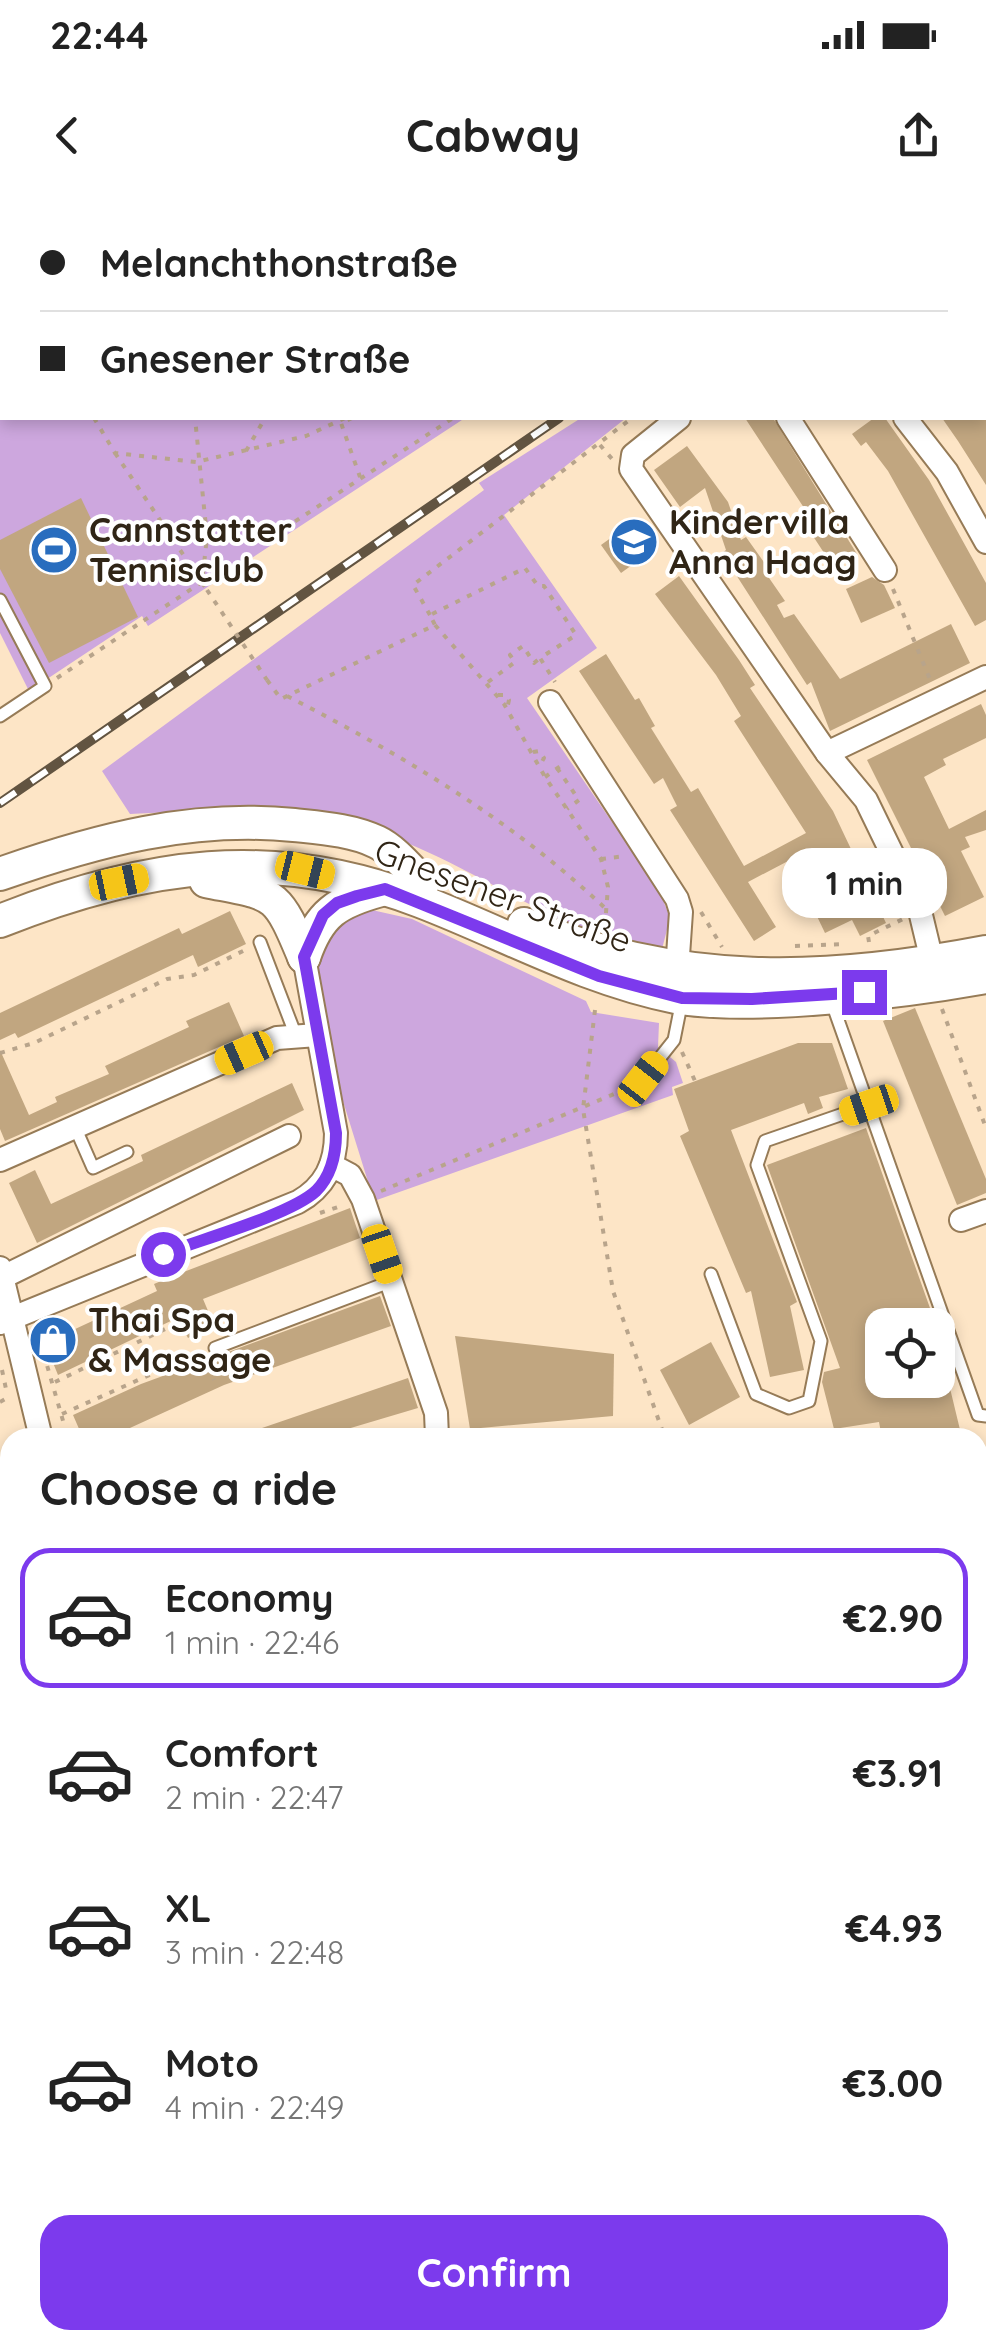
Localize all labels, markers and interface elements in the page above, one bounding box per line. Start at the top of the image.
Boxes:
text: 22:44 [50,11,148,59]
text: Cabway [406,107,580,163]
icon: back [40,108,95,163]
icon: share [891,108,946,163]
text: Melanchthonstraße [100,239,458,287]
text: Gnesener Straße [100,335,410,383]
place label: Kindervilla Anna Haag [669,499,857,583]
place label: Cannstatter Tennisclub [89,507,292,591]
school or university icon: Kindervilla Anna Haag [608,516,660,568]
sports icon: Cannstatter Tennisclub [28,524,80,576]
street label: Gnesener Straße [369,828,638,962]
callout: 1 min [782,847,946,917]
car [272,848,338,892]
car [87,861,151,903]
text: 1 min [826,863,903,903]
route end [842,970,887,1015]
car [210,1027,278,1079]
car [613,1046,673,1112]
car [836,1081,902,1129]
car [358,1221,406,1287]
route start [141,1232,186,1277]
place label: Thai Spa & Massage [88,1297,272,1381]
map controls [865,1308,955,1398]
button: locate [865,1308,955,1398]
shop icon: Thai Spa & Massage [27,1314,79,1366]
text: Choose a ride [40,1460,337,1516]
icon: car [45,1573,135,1663]
text: Economy [165,1574,334,1622]
text: €2.90 [843,1594,943,1642]
text: 1 min · 22:46 [165,1622,339,1662]
icon: car [45,1728,135,1818]
text: Comfort [165,1729,319,1777]
text: €3.91 [853,1749,943,1797]
text: 2 min · 22:47 [165,1777,343,1817]
icon: car [45,1883,135,1973]
text: XL [165,1884,211,1932]
text: €4.93 [845,1904,943,1952]
text: 3 min · 22:48 [165,1932,344,1972]
icon: car [45,2038,135,2128]
text: Moto [165,2039,259,2087]
text: €3.00 [843,2059,943,2107]
text: 4 min · 22:49 [165,2087,344,2127]
button: Confirm [40,2215,948,2330]

